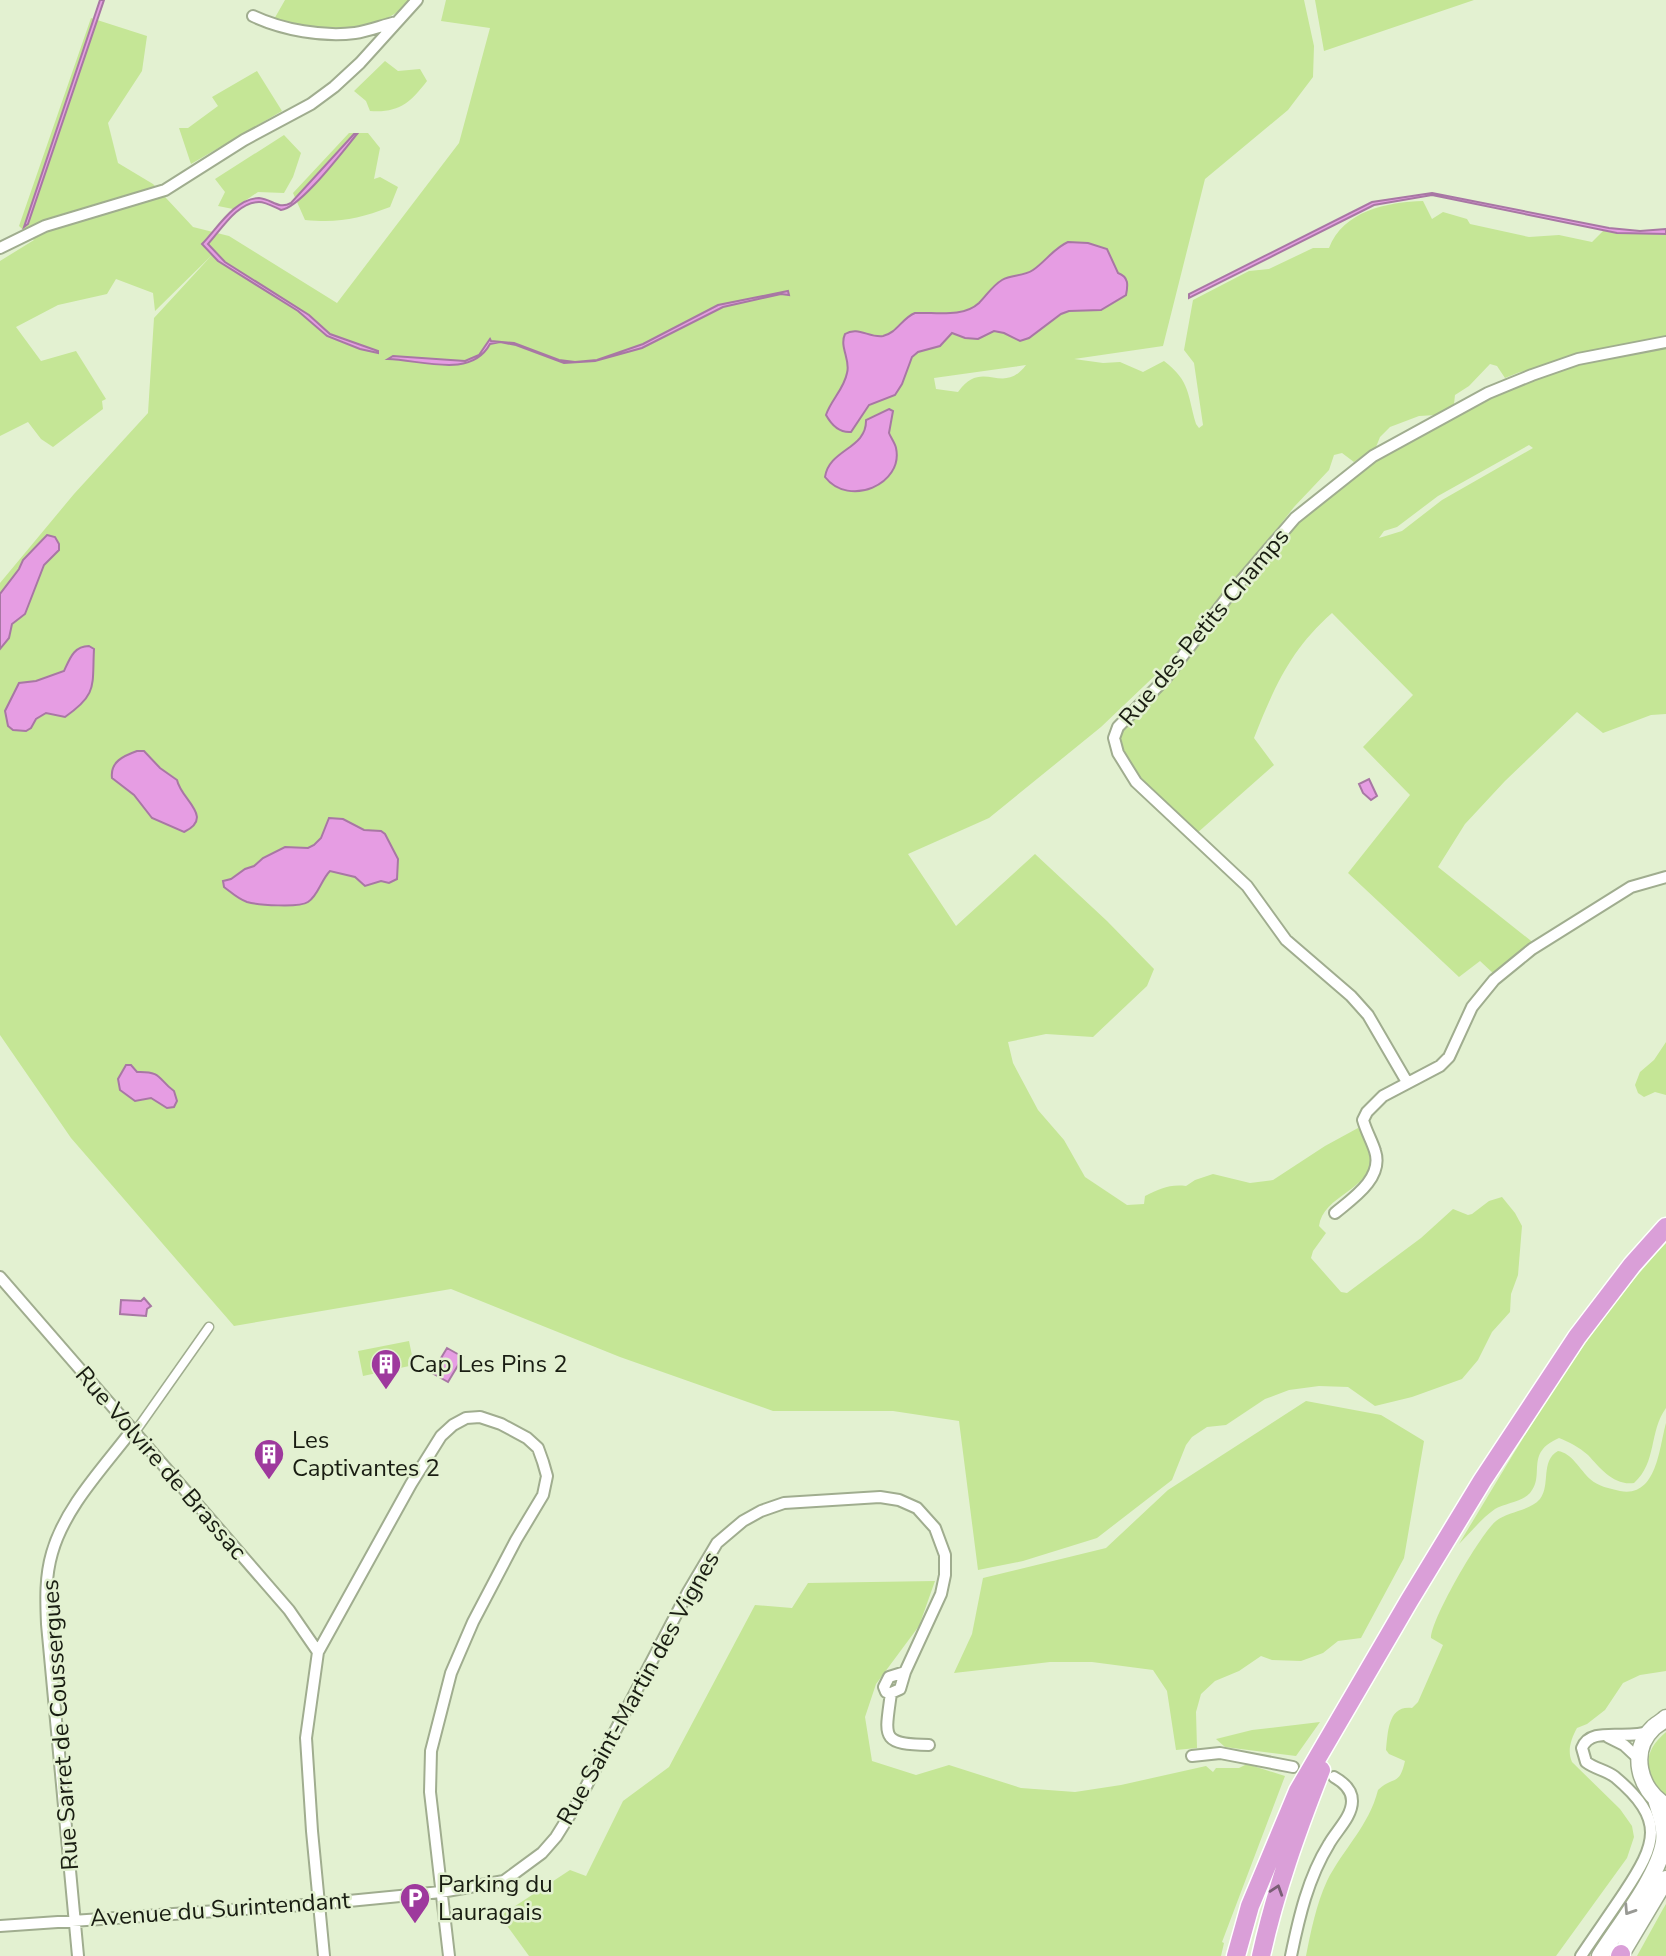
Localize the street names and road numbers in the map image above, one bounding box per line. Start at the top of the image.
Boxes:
street label: Rue des Petits Champs [1112,521,1296,733]
street label: Rue Volvire de Brassac [68,1360,254,1566]
street label: Rue Saint-Martin des Vignes [549,1545,727,1831]
street label: Rue Sarret de Coussergues [34,1578,86,1872]
street label: Avenue du Surintendant [89,1884,352,1934]

